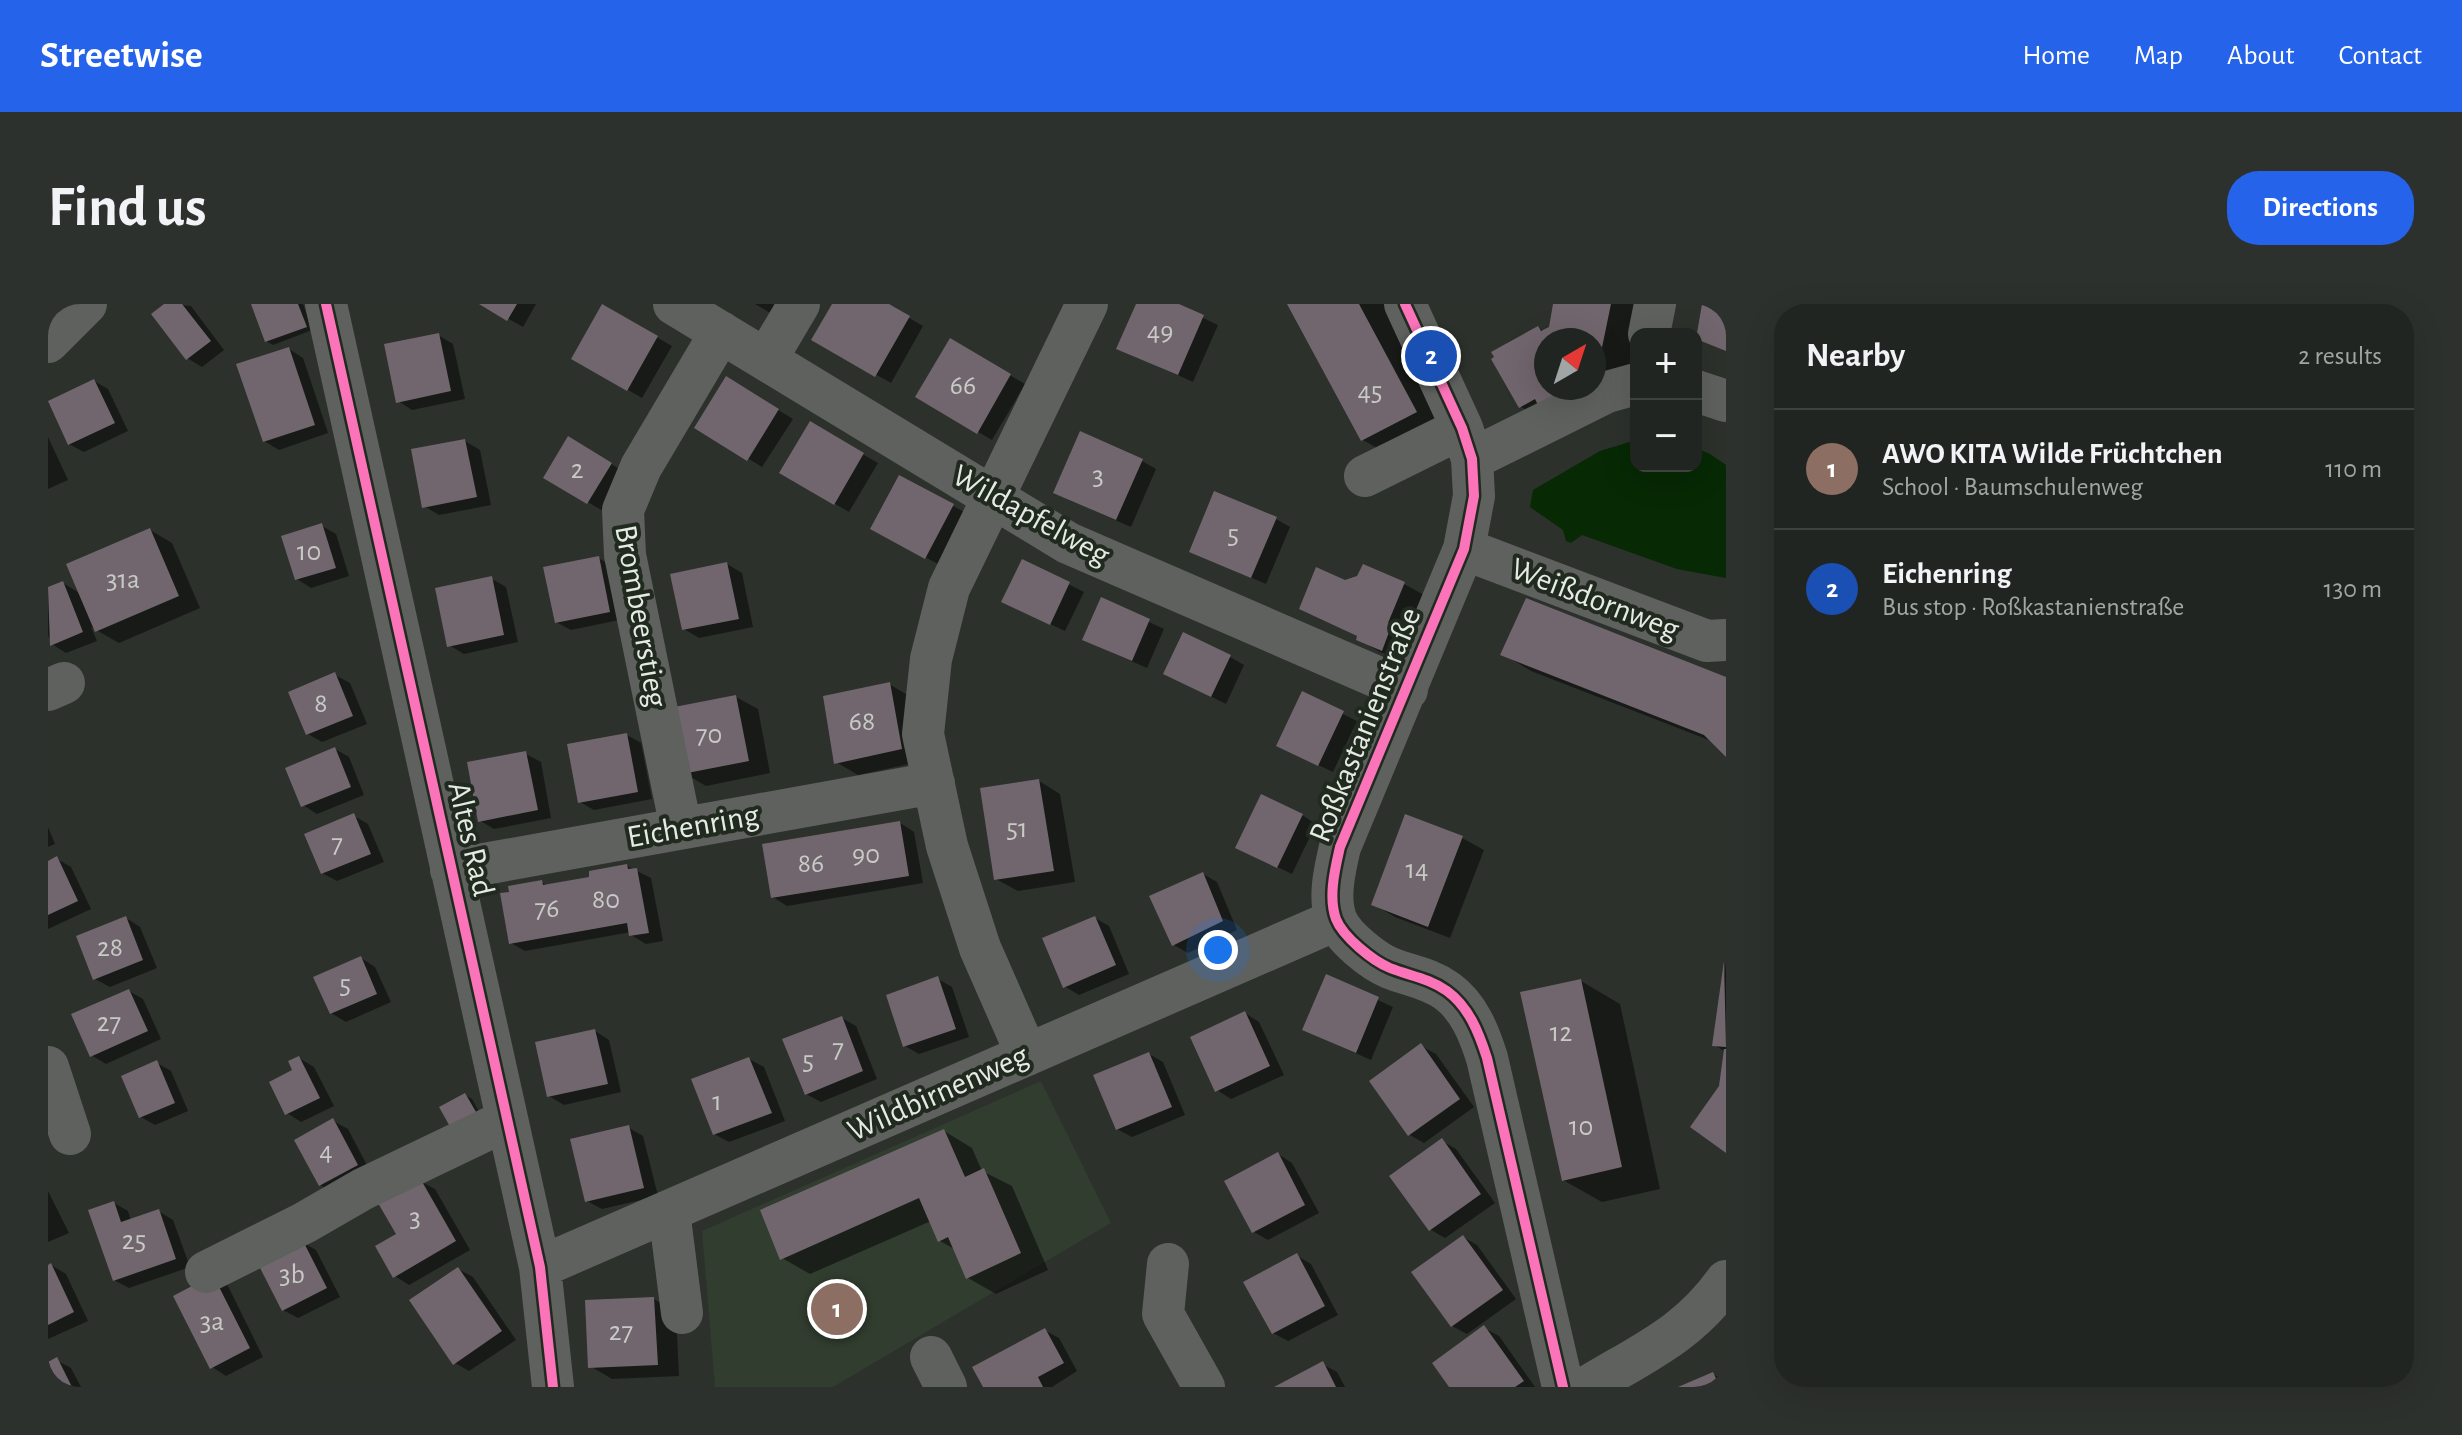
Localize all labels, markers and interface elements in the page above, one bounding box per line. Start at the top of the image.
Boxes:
text: Streetwise [40,37,203,75]
text: Home [2023,42,2090,70]
text: Map [2134,42,2183,70]
text: About [2227,42,2295,70]
text: Contact [2339,42,2422,70]
button: Directions [2227,171,2414,245]
text: Find us [48,180,206,236]
house number: 49 [1147,318,1173,346]
pin: 2 [1405,326,1457,386]
north arrow [1534,328,1606,400]
map controls [1630,328,1702,472]
button: + [1630,328,1702,400]
text: Nearby [1806,339,1905,373]
text: 2 results [2298,343,2382,369]
house number: 66 [950,372,976,400]
house number: 45 [1357,378,1383,406]
button: − [1630,400,1702,472]
text: AWO KITA Wilde Früchtchen [1882,439,2223,469]
house number: 2 [571,456,583,484]
text: 1 [1827,456,1837,482]
text: 110 m [2325,456,2382,482]
street label: Wildapfelweg [947,459,1115,571]
house number: 3 [1092,462,1104,490]
text: School · Baumschulenweg [1882,474,2143,500]
house number: 5 [1227,521,1239,549]
street label: Brombeerstieg [609,522,673,710]
house number: 10 [297,538,321,566]
street label: Weißdornweg [1507,552,1684,646]
text: Eichenring [1882,559,2012,589]
house number: 31a [106,566,140,594]
text: 2 [1826,576,1838,602]
text: 130 m [2324,576,2382,602]
text: Bus stop · Roßkastanienstraße [1882,594,2184,620]
street label: Roßkastanienstraße [1303,603,1427,847]
house number: 8 [314,690,328,718]
house number: 68 [849,708,875,736]
house number: 70 [696,721,722,749]
street label: Altes Rad [442,779,500,899]
street label: Eichenring [625,799,762,853]
house number: 51 [1006,815,1028,843]
house number: 7 [331,830,343,858]
house number: 90 [852,841,880,869]
house number: 86 [798,850,824,878]
house number: 14 [1405,856,1429,884]
house number: 80 [592,886,620,914]
house number: 76 [535,895,559,923]
your location [1198,930,1238,970]
house number: 28 [97,934,123,962]
house number: 5 [339,971,351,999]
house number: 27 [97,1009,121,1037]
house number: 12 [1550,1019,1572,1047]
house number: 7 [832,1035,844,1063]
street label: Wildbirnenweg [843,1039,1033,1147]
house number: 5 [802,1047,814,1075]
house number: 1 [712,1088,722,1116]
house number: 10 [1569,1113,1593,1141]
house number: 4 [319,1138,333,1166]
house number: 3 [409,1204,421,1232]
house number: 25 [122,1227,146,1255]
house number: 3b [279,1261,305,1289]
pin: 1 [811,1279,863,1339]
house number: 3a [200,1308,224,1336]
house number: 27 [609,1318,633,1346]

